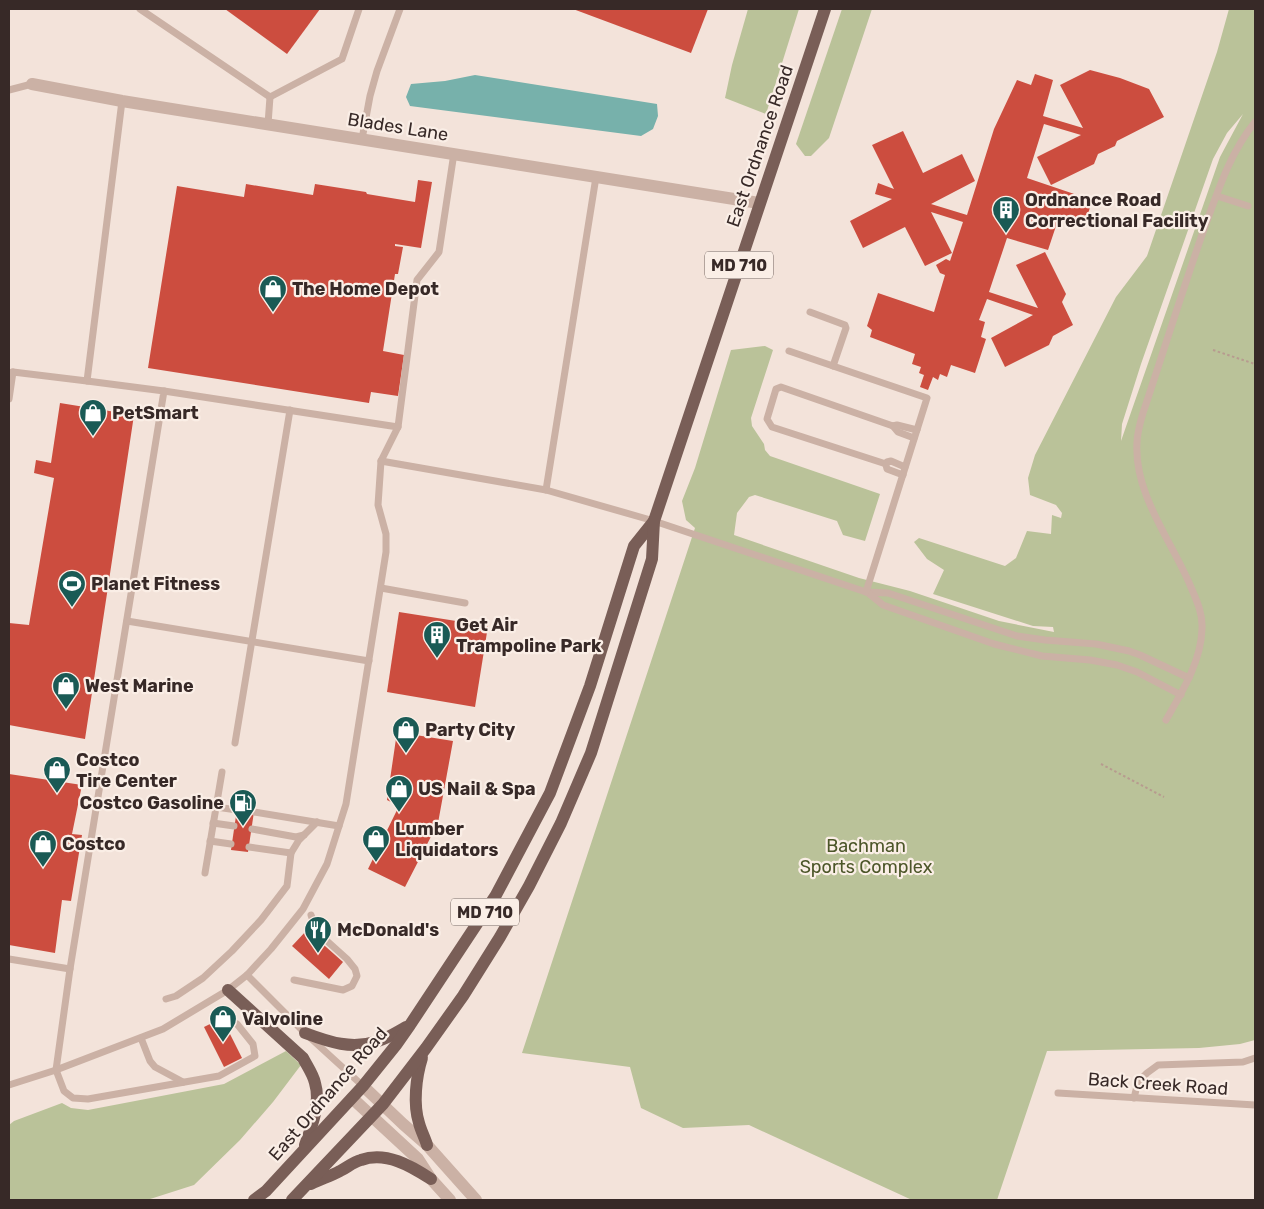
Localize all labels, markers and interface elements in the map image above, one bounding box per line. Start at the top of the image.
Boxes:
street label: East Ordnance Road [722,62,798,230]
street label: Blades Lane [346,108,450,146]
place label: Ordnance Road Correctional Facility [1025,189,1209,232]
building icon: Ordnance Road Correctional Facility [991,195,1021,234]
road number: MD 710 [705,252,773,278]
shop icon: The Home Depot [258,274,288,313]
place label: The Home Depot [292,278,439,300]
shop icon: PetSmart [78,398,108,437]
place label: PetSmart [112,402,199,424]
sports icon: Planet Fitness [57,569,87,608]
place label: Planet Fitness [91,573,220,595]
place label: Get Air Trampoline Park [456,614,602,657]
building icon: Get Air Trampoline Park [422,620,452,659]
shop icon: West Marine [51,671,81,710]
place label: West Marine [85,675,194,697]
shop icon: Party City [391,715,421,754]
place label: Party City [425,719,515,741]
place label: Costco Tire Center [76,749,177,792]
shop icon: Costco Tire Center [42,755,72,794]
shop icon: US Nail & Spa [384,774,414,813]
place label: US Nail & Spa [418,778,536,800]
fuel station icon: Costco Gasoline [228,788,258,827]
place label: Costco Gasoline [80,792,224,814]
place label: Lumber Liquidators [395,818,498,861]
shop icon: Lumber Liquidators [361,824,391,863]
shop icon: Costco [28,829,58,868]
place label: Costco [62,833,126,855]
park label: Bachman Sports Complex [800,835,933,878]
road number: MD 710 [451,899,519,926]
restaurant icon: McDonald's [303,915,333,954]
place label: McDonald's [337,919,439,941]
shop icon: Valvoline [208,1004,238,1043]
place label: Valvoline [242,1008,323,1030]
street label: East Ordnance Road [264,1023,392,1165]
street label: Back Creek Road [1087,1068,1229,1100]

